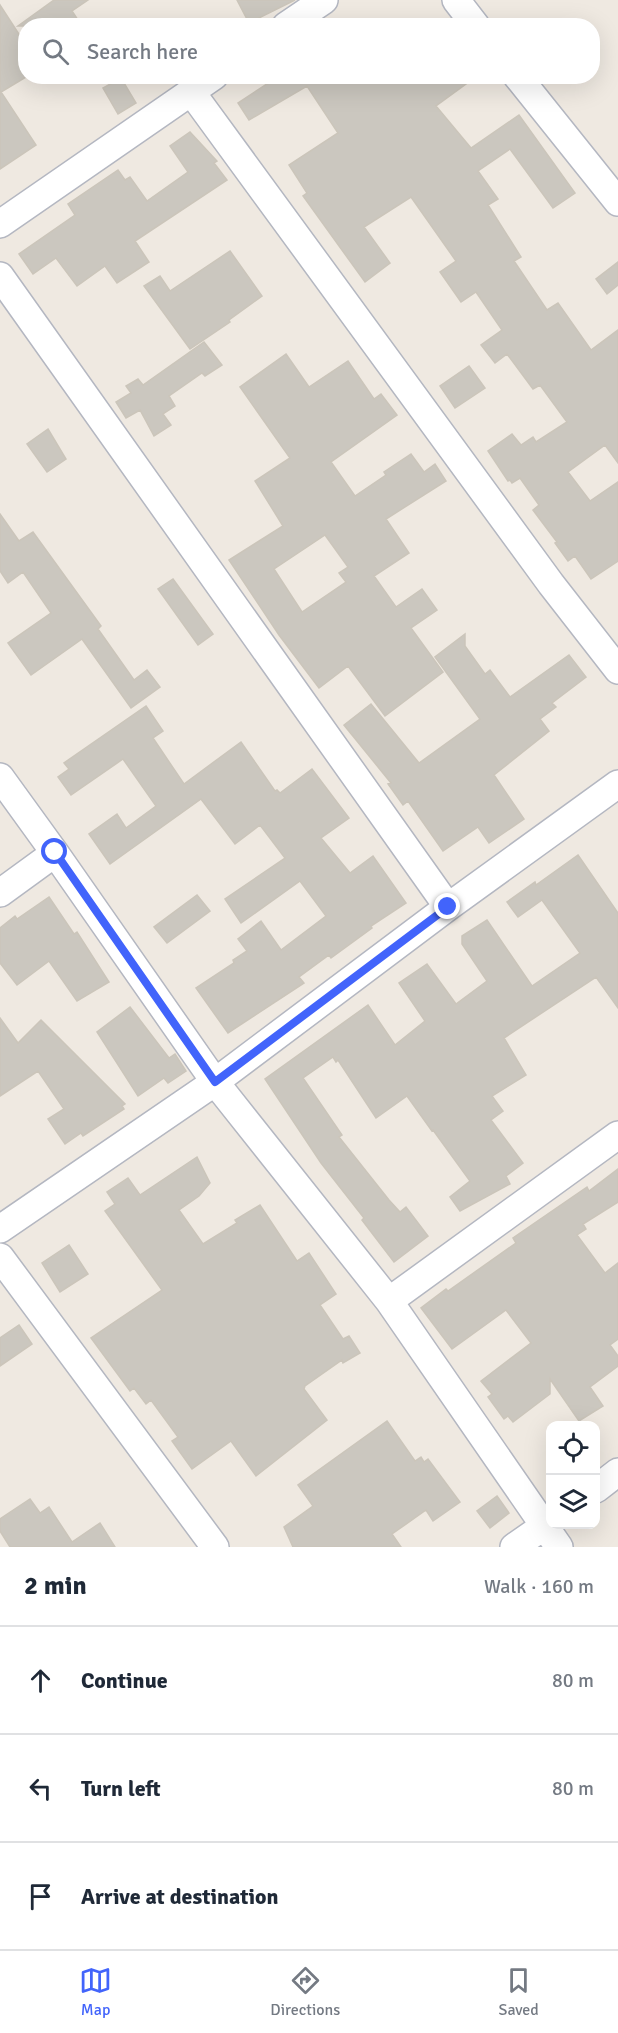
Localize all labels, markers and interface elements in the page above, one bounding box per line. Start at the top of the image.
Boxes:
search box [18,18,600,84]
icon: search [39,35,72,68]
text: Search here [87,38,198,65]
route start [41,838,67,864]
route end [434,893,460,919]
map controls [546,1421,600,1529]
button: locate [546,1421,600,1475]
button: layers [546,1475,600,1529]
text: 2 min [24,1570,87,1602]
text: Walk · 160 m [484,1574,594,1599]
icon: ahead [24,1664,57,1697]
text: Continue [81,1667,168,1694]
text: 80 m [552,1668,594,1693]
icon: left [24,1772,57,1805]
text: Turn left [81,1775,161,1802]
text: 80 m [552,1776,594,1801]
icon: arrive [24,1880,57,1913]
text: Arrive at destination [81,1883,278,1910]
tab: Map [79,1964,112,2020]
tab: Directions [270,1964,340,2020]
tab: Saved [499,1964,539,2020]

